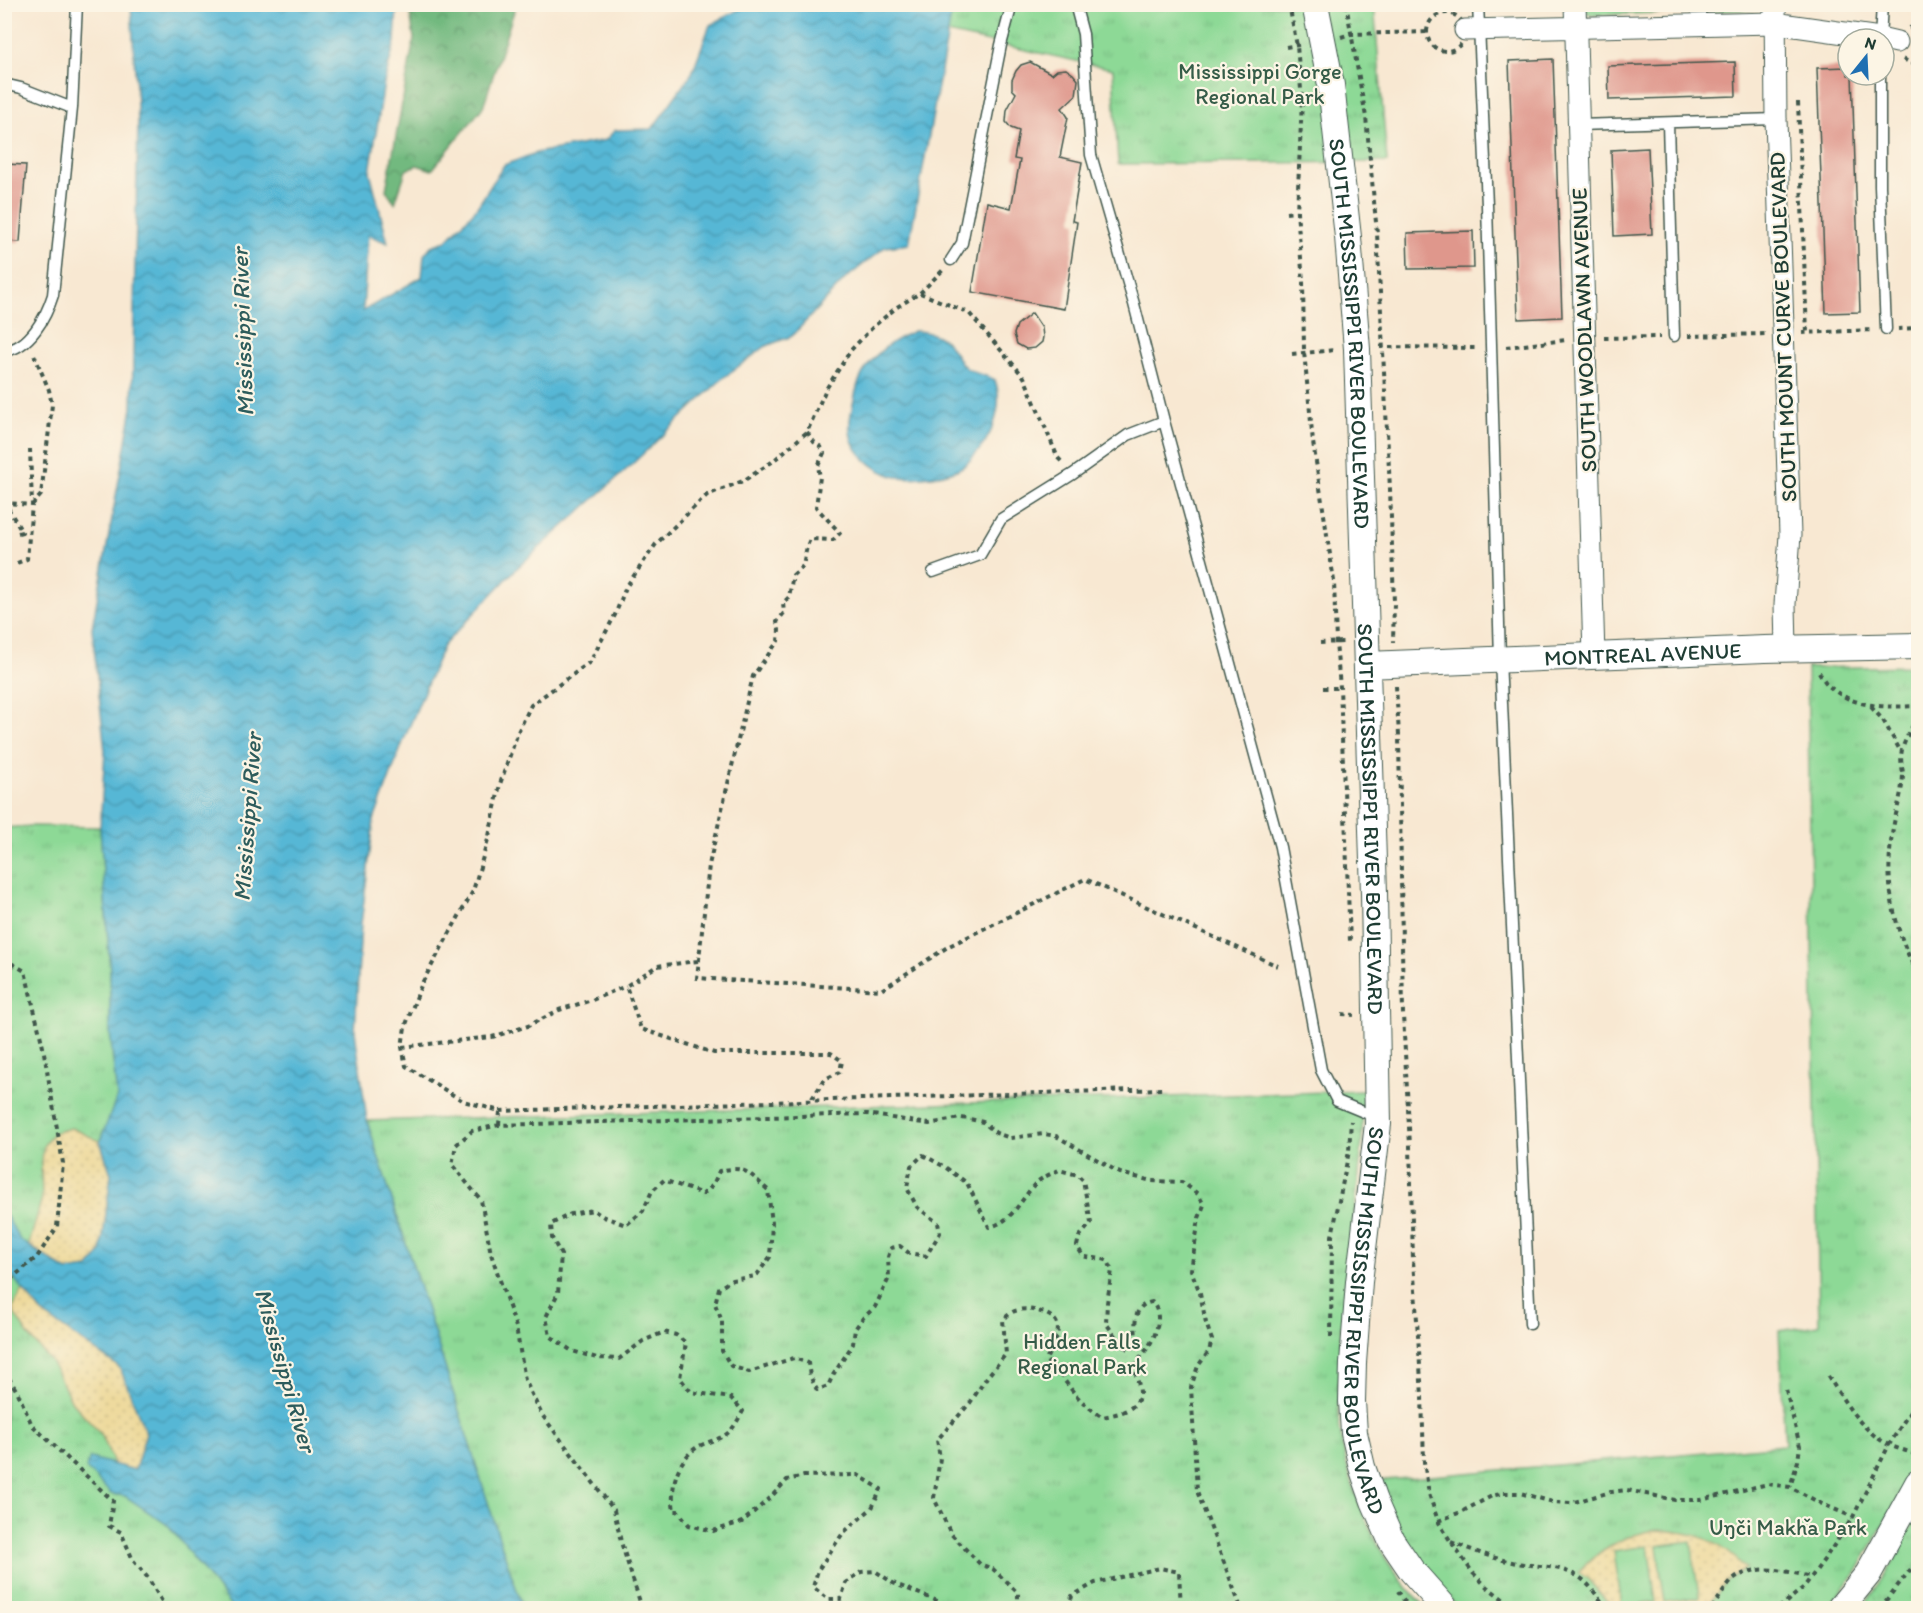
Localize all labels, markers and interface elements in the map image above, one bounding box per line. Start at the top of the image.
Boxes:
north arrow [1836,27,1896,87]
text: N [1862,33,1879,54]
park label: Mississippi Gorge Regional Park [1178,58,1342,110]
street label: SOUTH MISSISSIPPI RIVER BOULEVARD [1324,137,1376,529]
street label: SOUTH MOUNT CURVE BOULEVARD [1763,152,1803,502]
street label: SOUTH WOODLAWN AVENUE [1566,187,1602,473]
water label: Mississippi River [224,244,259,417]
street label: SOUTH MISSISSIPPI RIVER BOULEVARD [1352,623,1390,1015]
street label: MONTREAL AVENUE [1544,636,1742,671]
water label: Mississippi River [227,729,268,902]
street label: SOUTH MISSISSIPPI RIVER BOULEVARD [1338,1125,1392,1518]
water label: Mississippi River [249,1285,324,1458]
park label: Hidden Falls Regional Park [1017,1328,1147,1380]
park label: Uŋči Makȟa Park [1709,1514,1867,1541]

